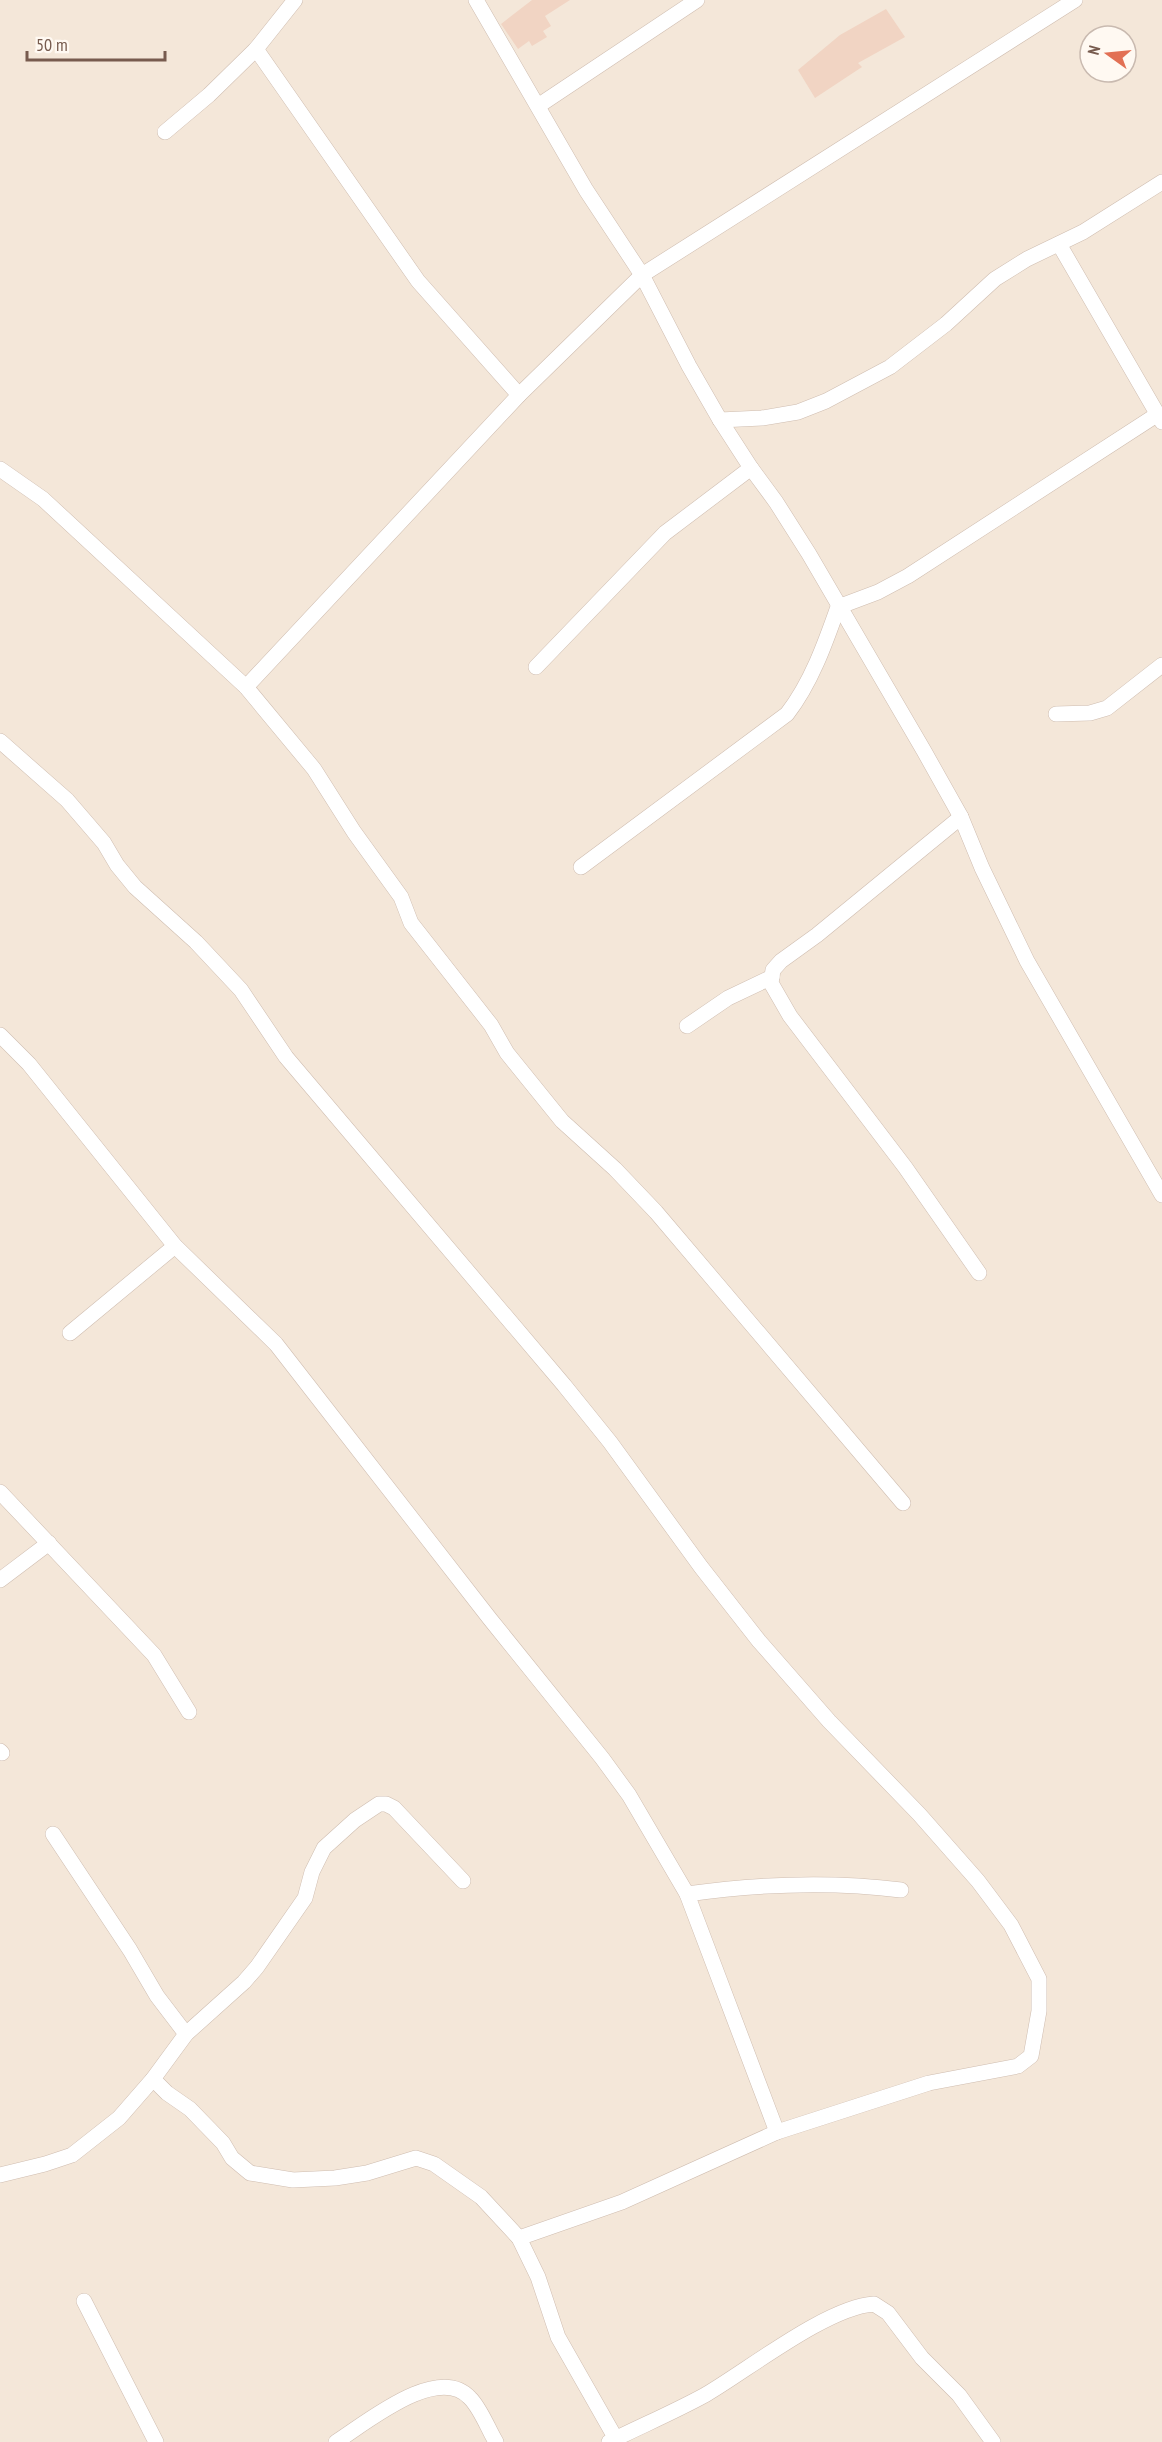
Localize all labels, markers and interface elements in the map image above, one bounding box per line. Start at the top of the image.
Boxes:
scale bar [27,24,165,62]
north arrow [1078,24,1138,84]
text: 50 m [36,33,68,56]
text: N [1083,43,1104,57]

